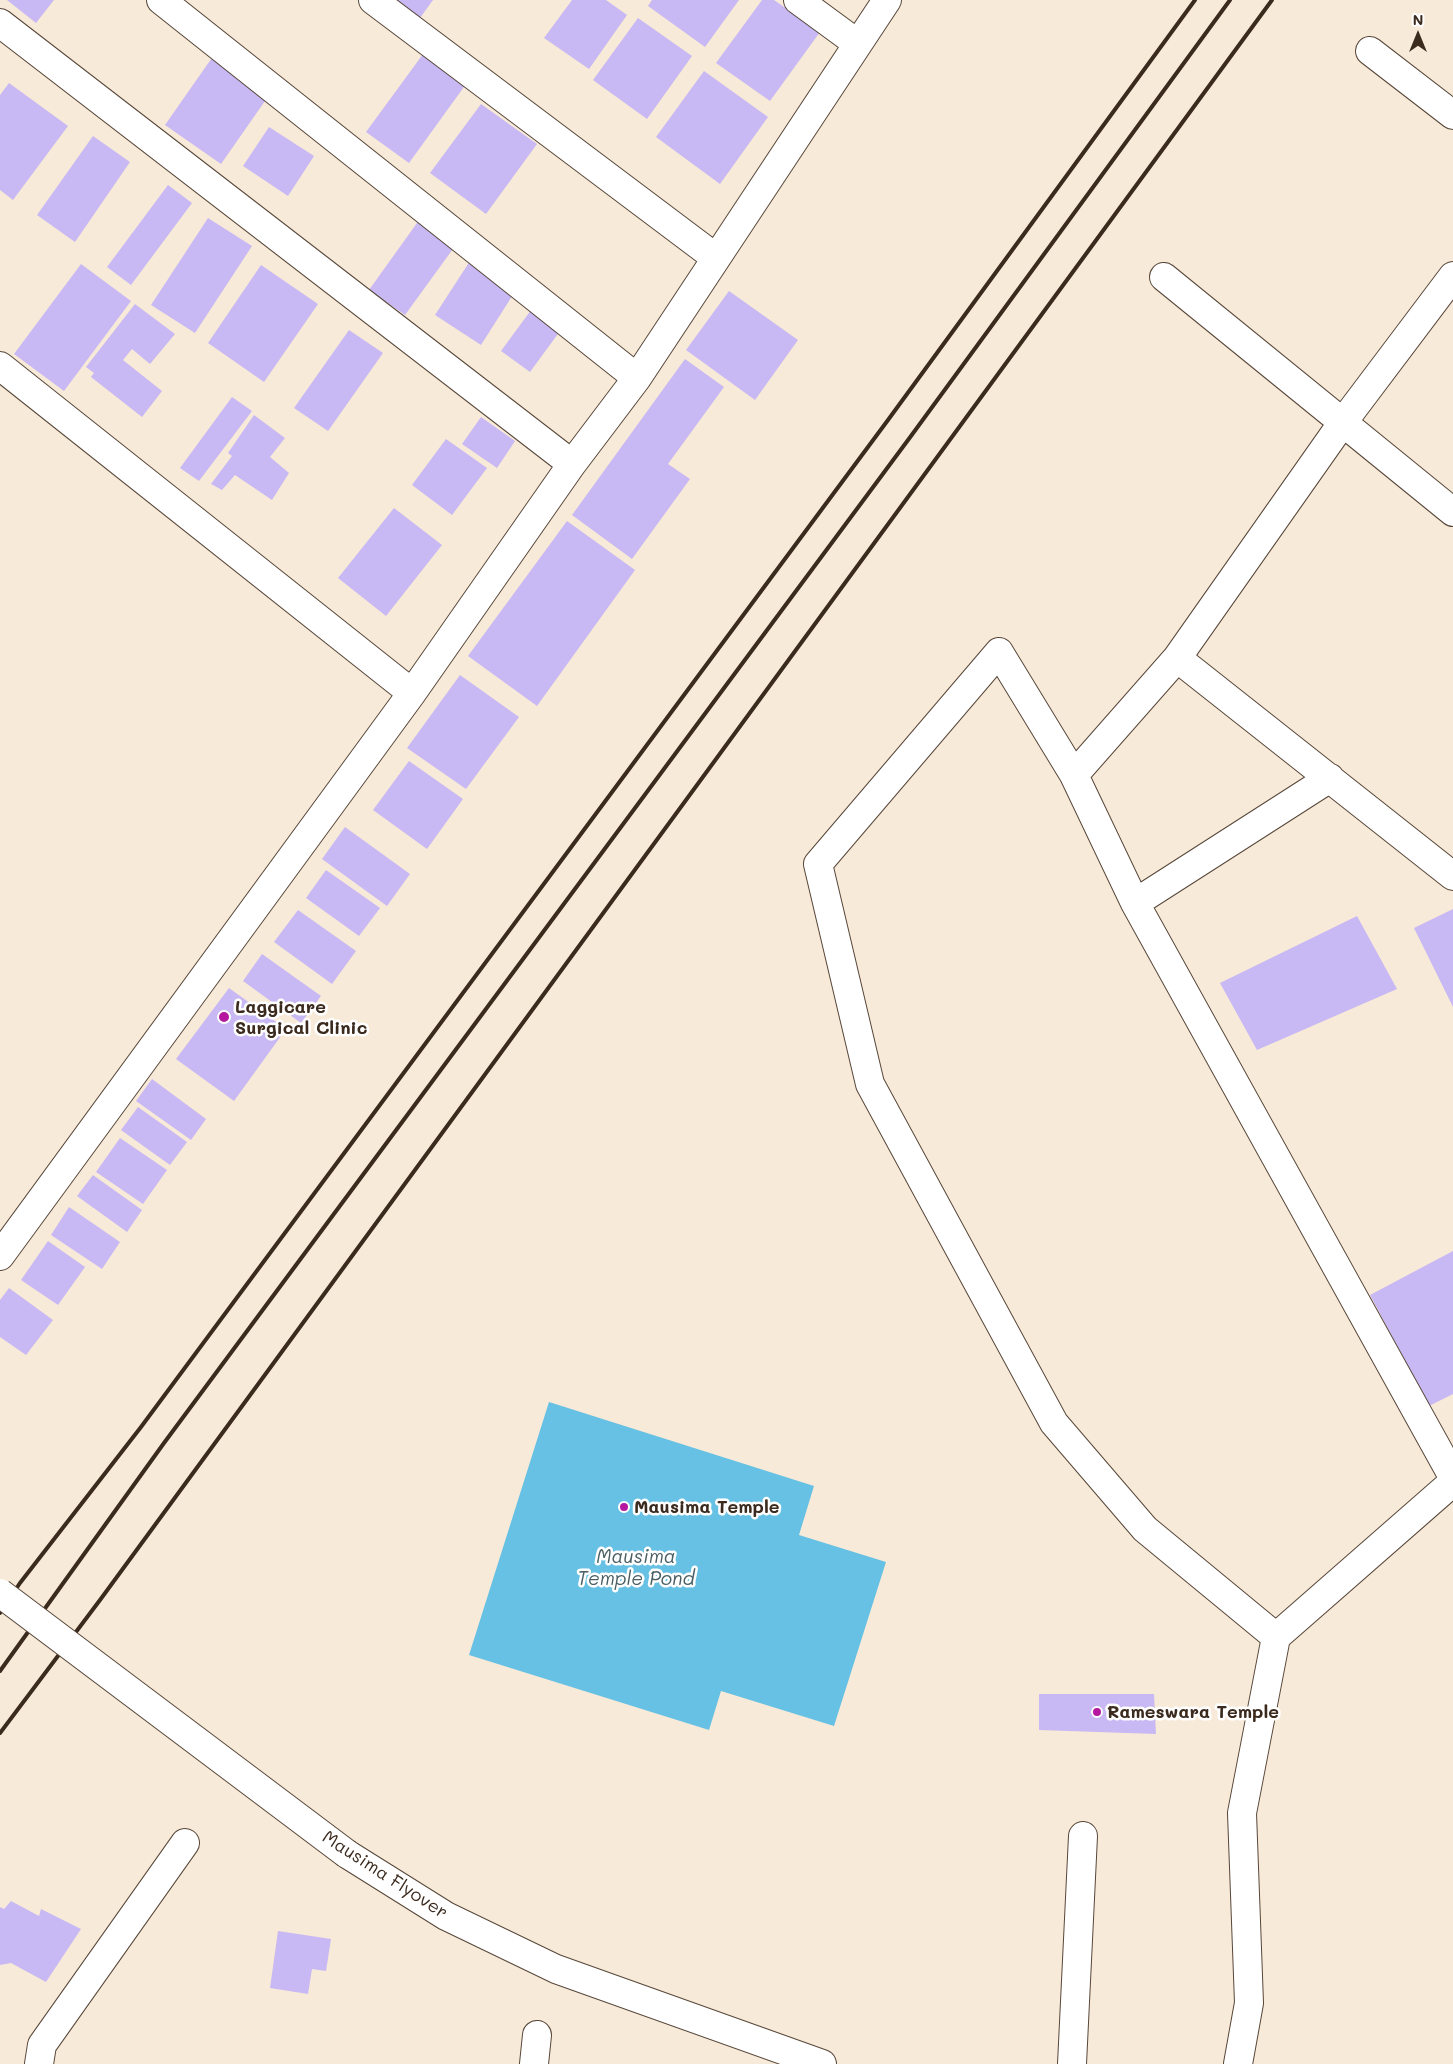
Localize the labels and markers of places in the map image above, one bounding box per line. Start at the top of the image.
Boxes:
place label: Laggicare Surgical Clinic [235,996,367,1038]
marker: Laggicare Surgical Clinic [217,1010,231,1024]
place label: Mausima Temple [634,1496,779,1518]
marker: Mausima Temple [618,1501,630,1513]
place label: Rameswara Temple [1107,1701,1279,1723]
marker: Rameswara Temple [1091,1706,1103,1718]

